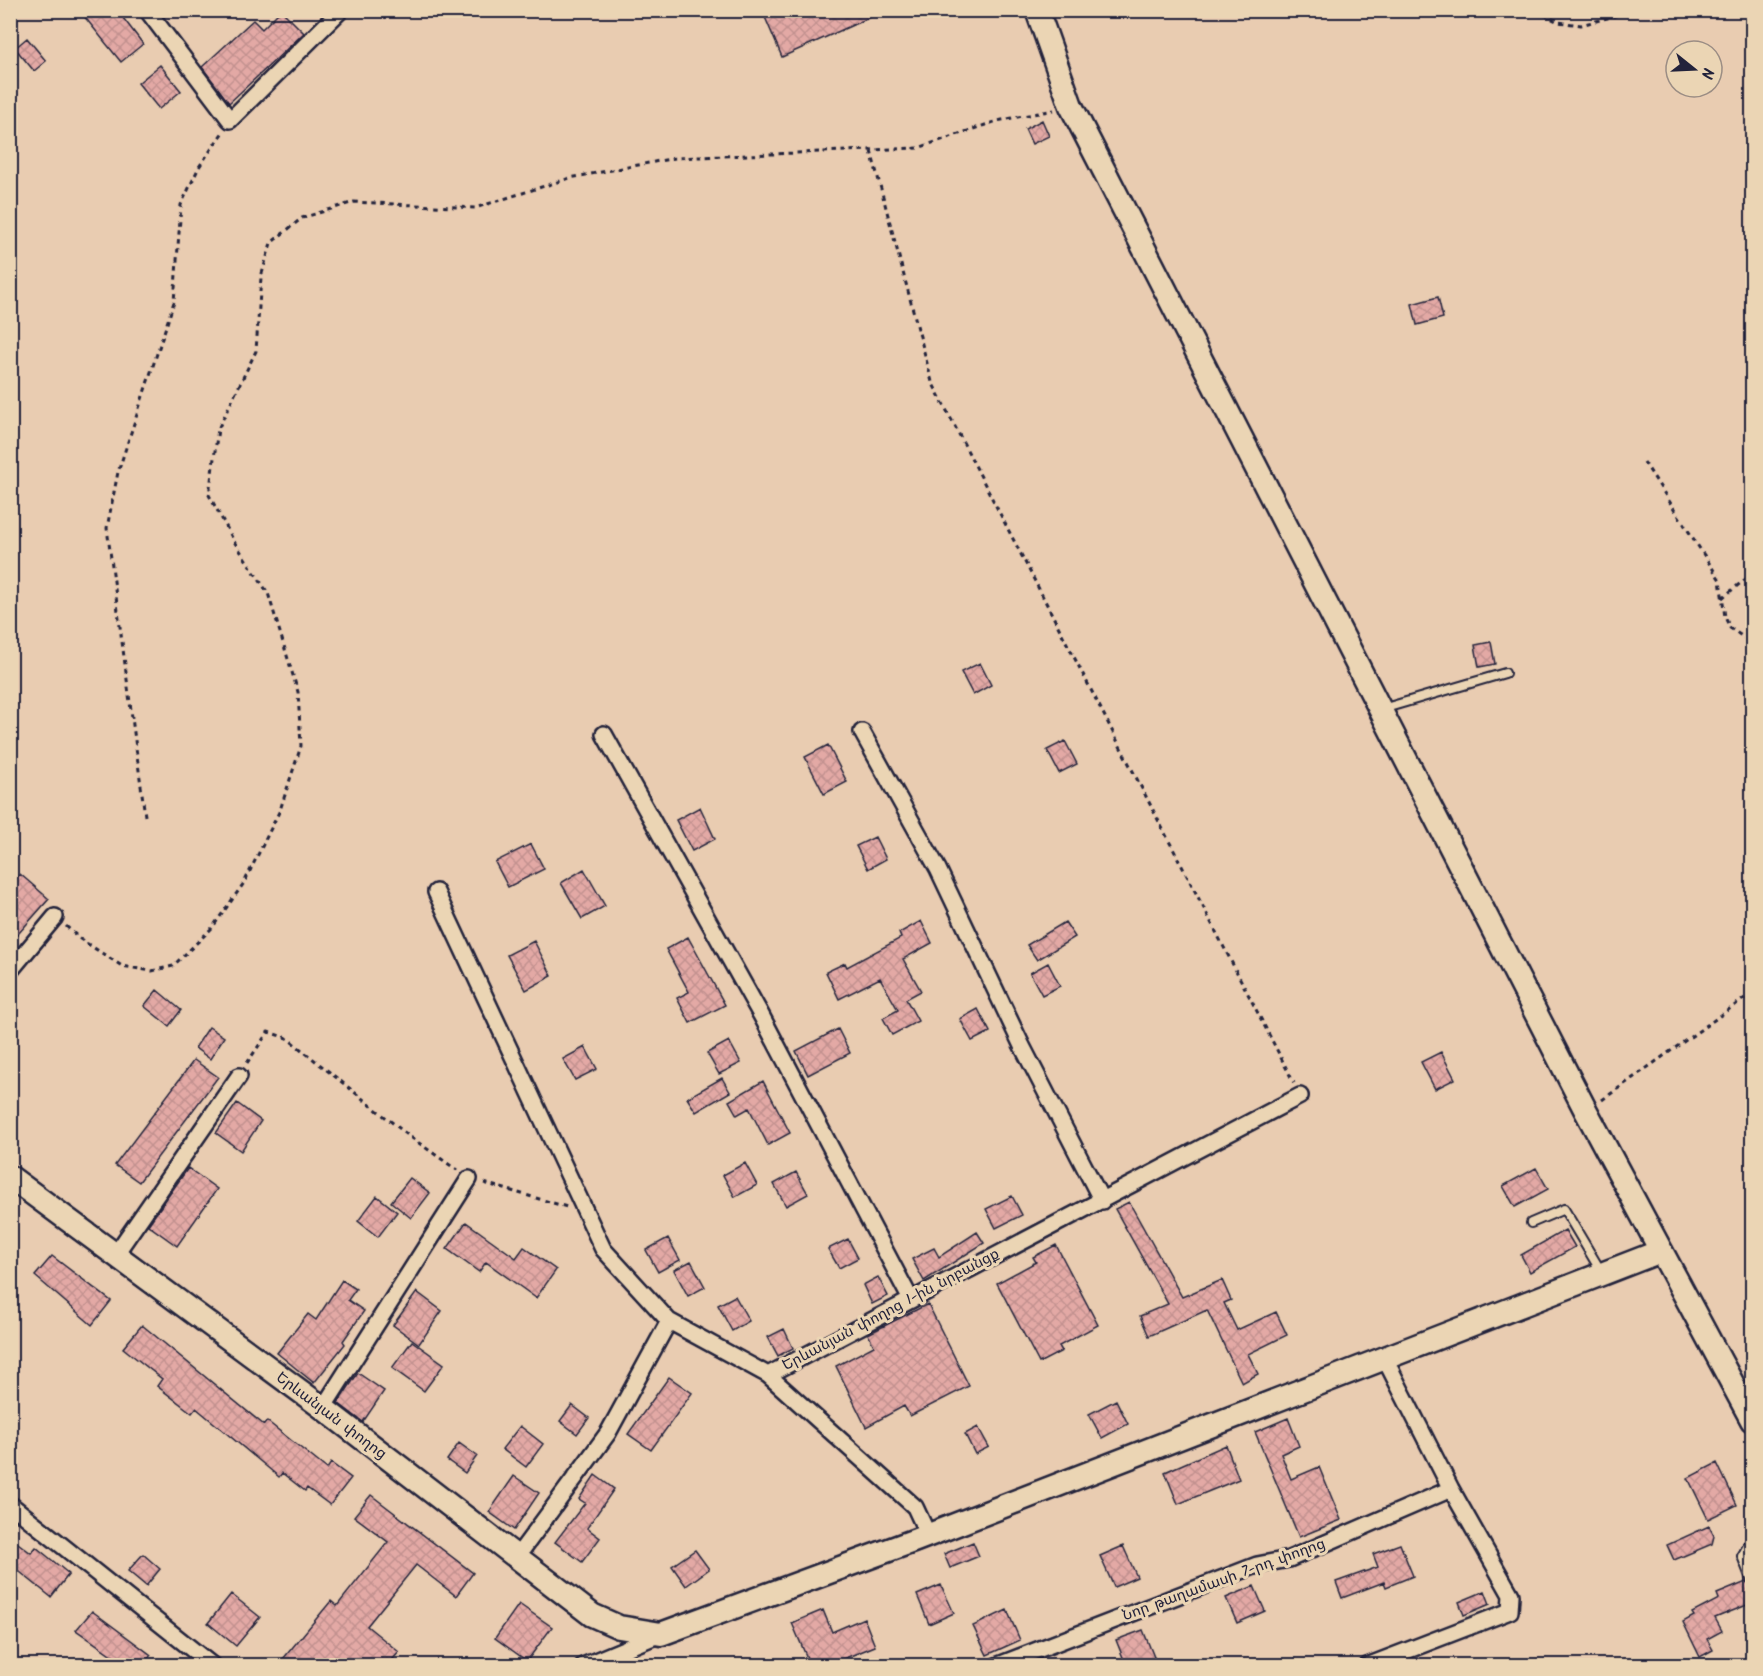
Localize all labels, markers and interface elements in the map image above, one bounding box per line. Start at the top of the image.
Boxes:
north arrow [1664,39,1724,99]
text: N [1693,65,1720,82]
street label: Երևանյան փողոց 1-ին նրբանցք [778,1242,1004,1378]
street label: Երևանյան փողոց [270,1366,392,1466]
street label: Նոր թաղամասի 7-րդ փողոց [1119,1532,1329,1628]

